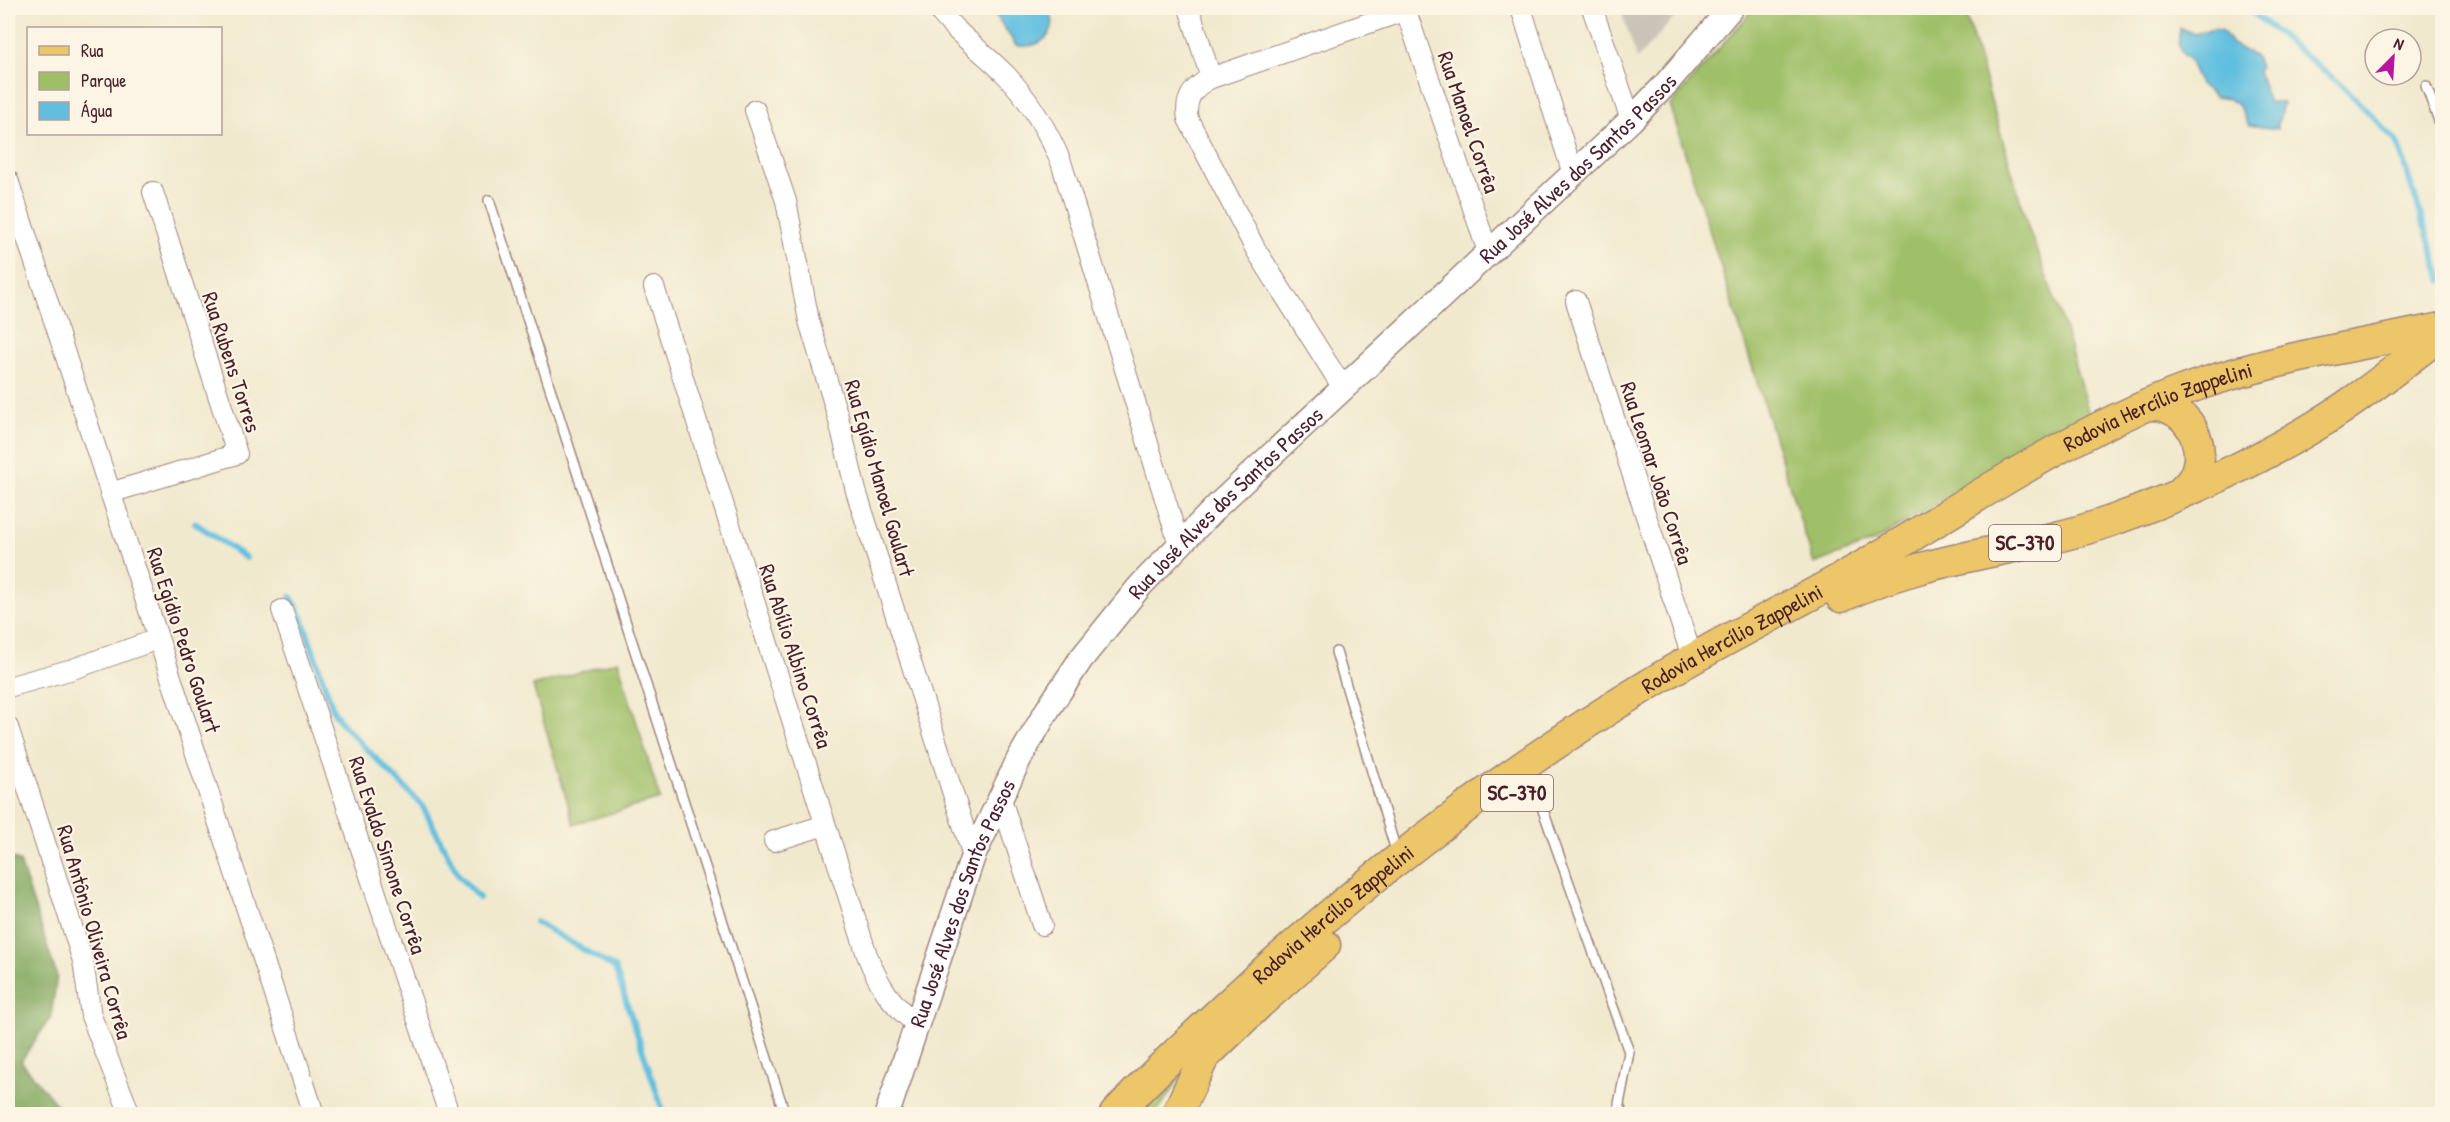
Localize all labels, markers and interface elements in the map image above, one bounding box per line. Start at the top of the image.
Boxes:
legend [27,27,222,135]
north arrow [2363,27,2423,87]
text: N [2391,32,2408,55]
text: Rua [81,38,103,63]
street label: Rua Manoel Corrêa [1431,47,1507,197]
street label: Rua José Alves dos Santos Passos [1472,67,1683,270]
text: Parque [81,68,126,93]
text: Água [81,98,112,123]
street label: Rua Rubens Torres [195,288,269,436]
street label: Rodovia Hercílio Zappelini [2058,354,2256,459]
street label: Rua Egídio Manoel Goulart [838,376,923,580]
street label: Rua Leomar João Corrêa [1613,378,1701,568]
street label: Rua José Alves dos Santos Passos [1121,400,1329,605]
road number: SC-370 [1989,525,2061,561]
street label: Rua Egídio Pedro Goulart [140,543,228,737]
street label: Rua Abílio Albino Corrêa [752,560,840,752]
street label: Rodovia Hercílio Zappelini [1636,576,1828,700]
street label: Rua Evaldo Simone Corrêa [342,752,434,958]
street label: Rua José Alves dos Santos Passos [902,774,1022,1031]
road number: SC-370 [1481,775,1553,811]
street label: Rua Antônio Oliveira Corrêa [50,822,140,1043]
street label: Rodovia Hercílio Zappelini [1245,837,1420,990]

